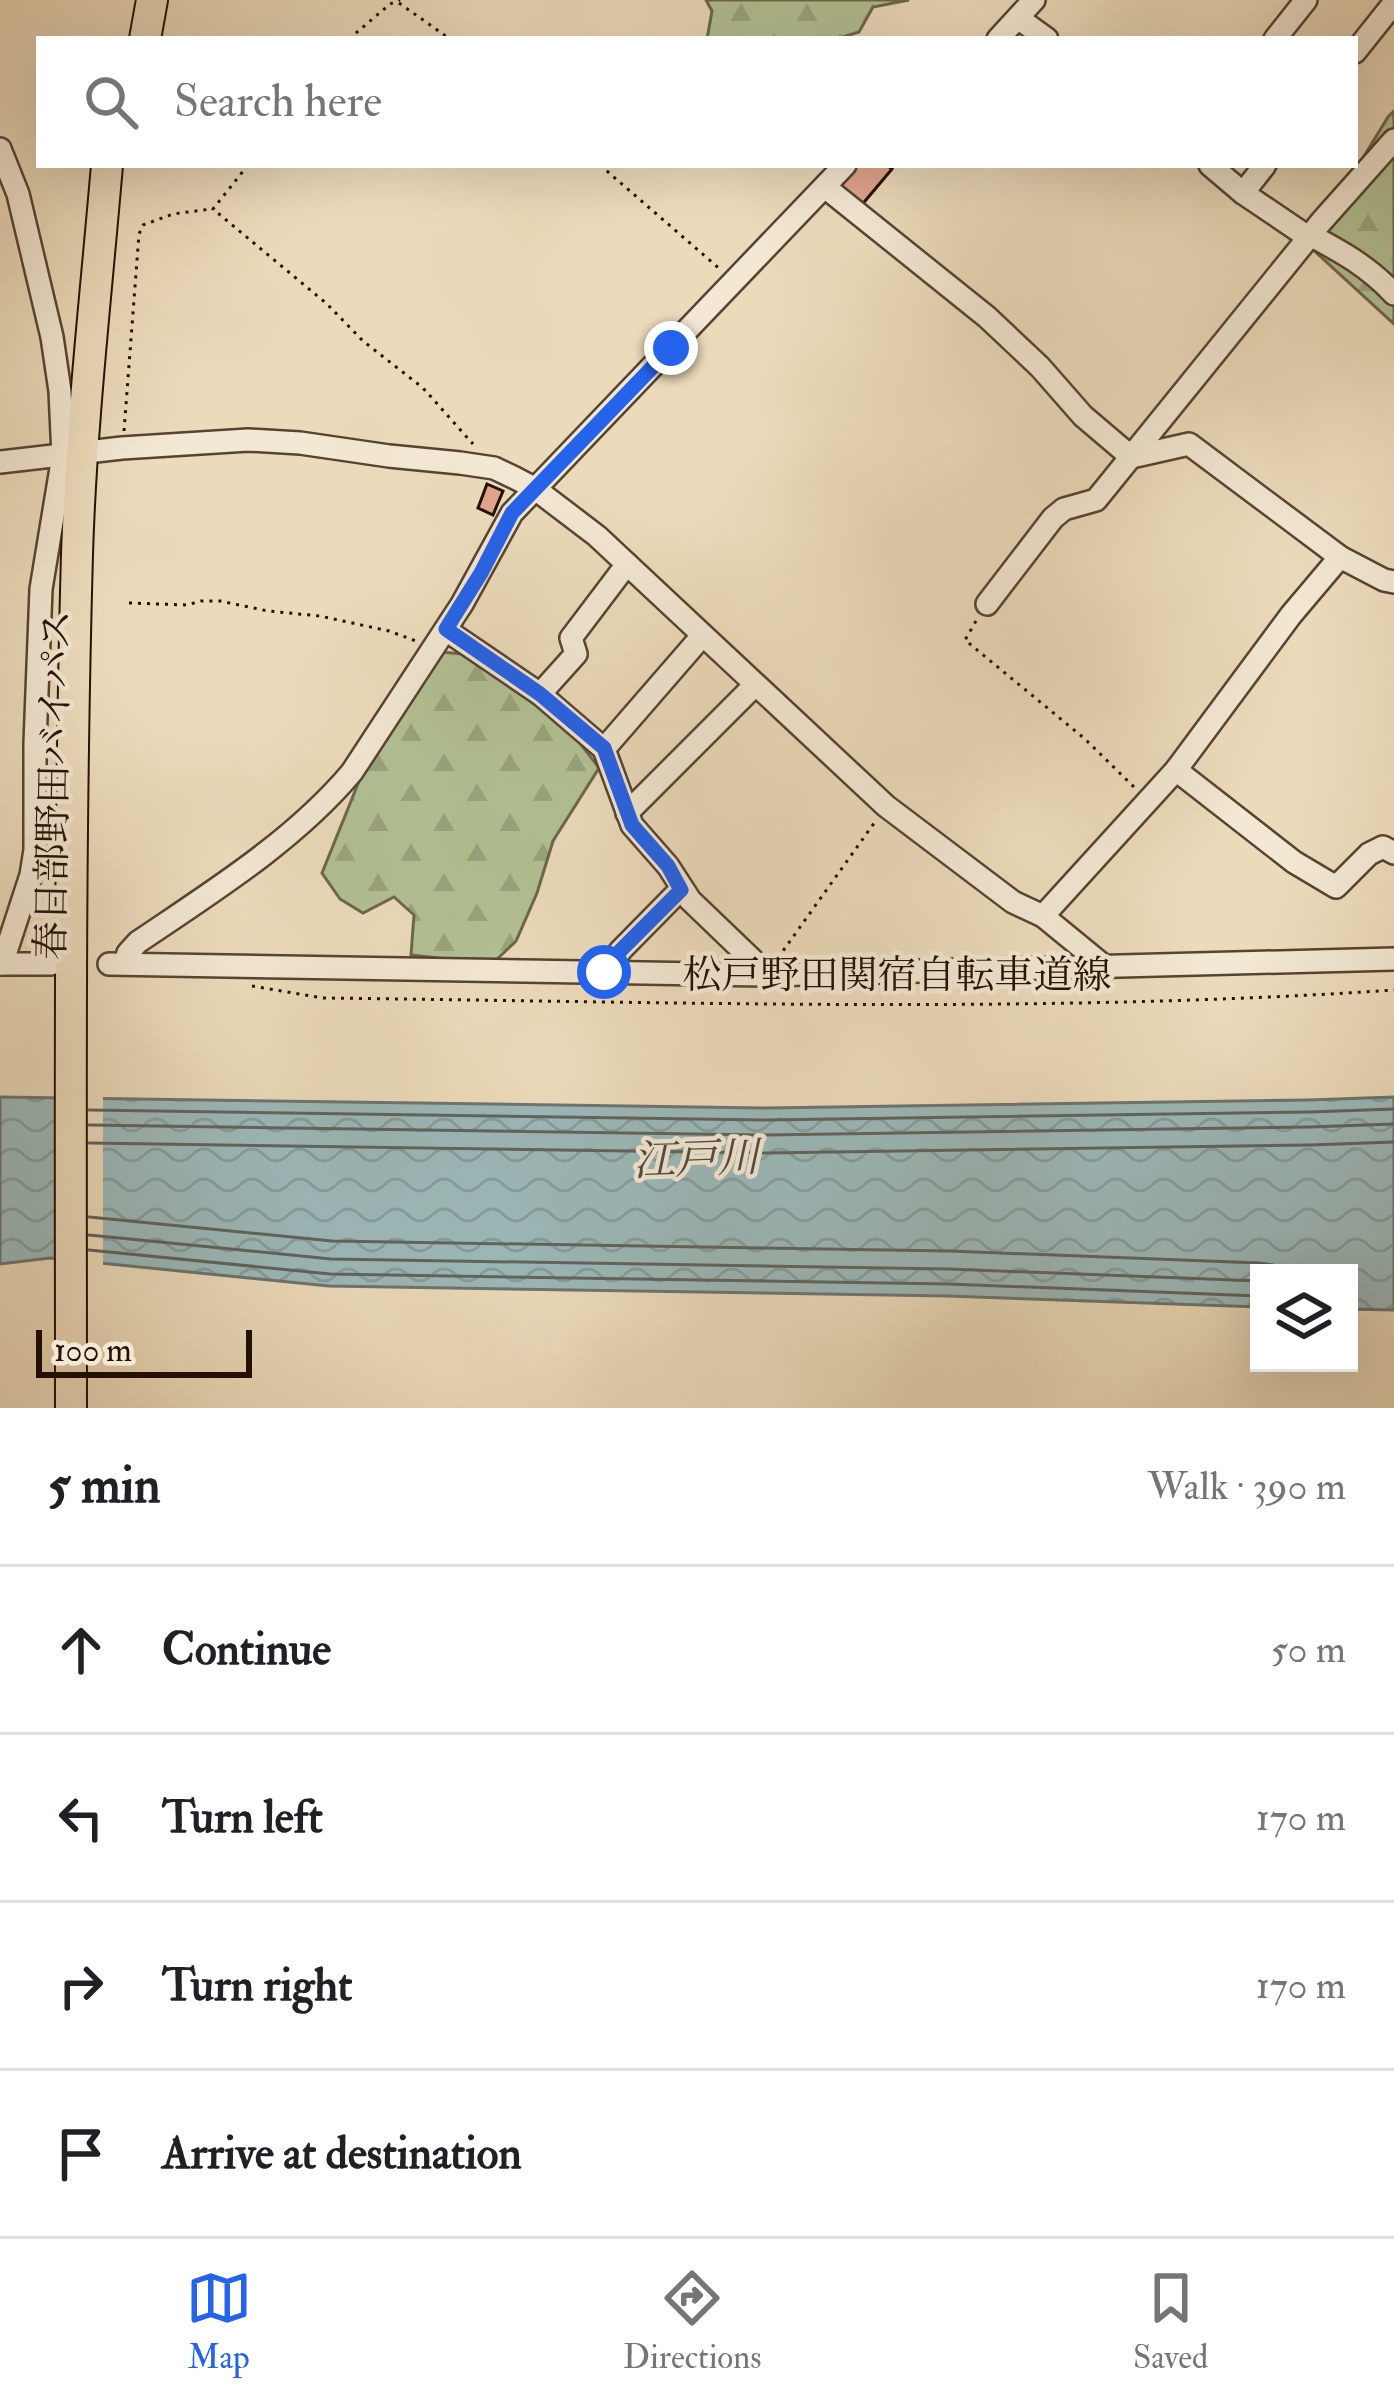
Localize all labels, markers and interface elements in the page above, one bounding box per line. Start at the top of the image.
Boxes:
search box [36,36,1358,168]
icon: search [78,69,144,135]
text: Search here [174,74,382,130]
route end [644,321,698,375]
street label: 春日部野田バイパス [26,609,82,961]
route start [577,945,631,999]
street label: 松戸野田関宿自転車道線 [682,951,1112,1000]
water label: 江戸川 [632,1132,764,1188]
map controls [1250,1264,1358,1372]
button: layers [1250,1264,1358,1372]
scale bar [36,1324,252,1377]
text: 100 m [54,1330,132,1371]
text: 5 min [48,1454,161,1518]
text: Walk · 390 m [1148,1462,1346,1511]
icon: ahead [48,1617,114,1683]
text: Continue [162,1622,331,1678]
text: 50 m [1271,1625,1346,1674]
icon: left [48,1785,114,1851]
text: Turn left [162,1790,323,1846]
text: 170 m [1256,1793,1346,1842]
icon: right [48,1953,114,2019]
text: Turn right [162,1958,352,2014]
text: 170 m [1256,1961,1346,2010]
icon: arrive [48,2121,114,2187]
text: Arrive at destination [162,2126,522,2182]
tab: Map [186,2265,252,2378]
tab: Directions [623,2265,762,2378]
tab: Saved [1133,2265,1208,2378]

